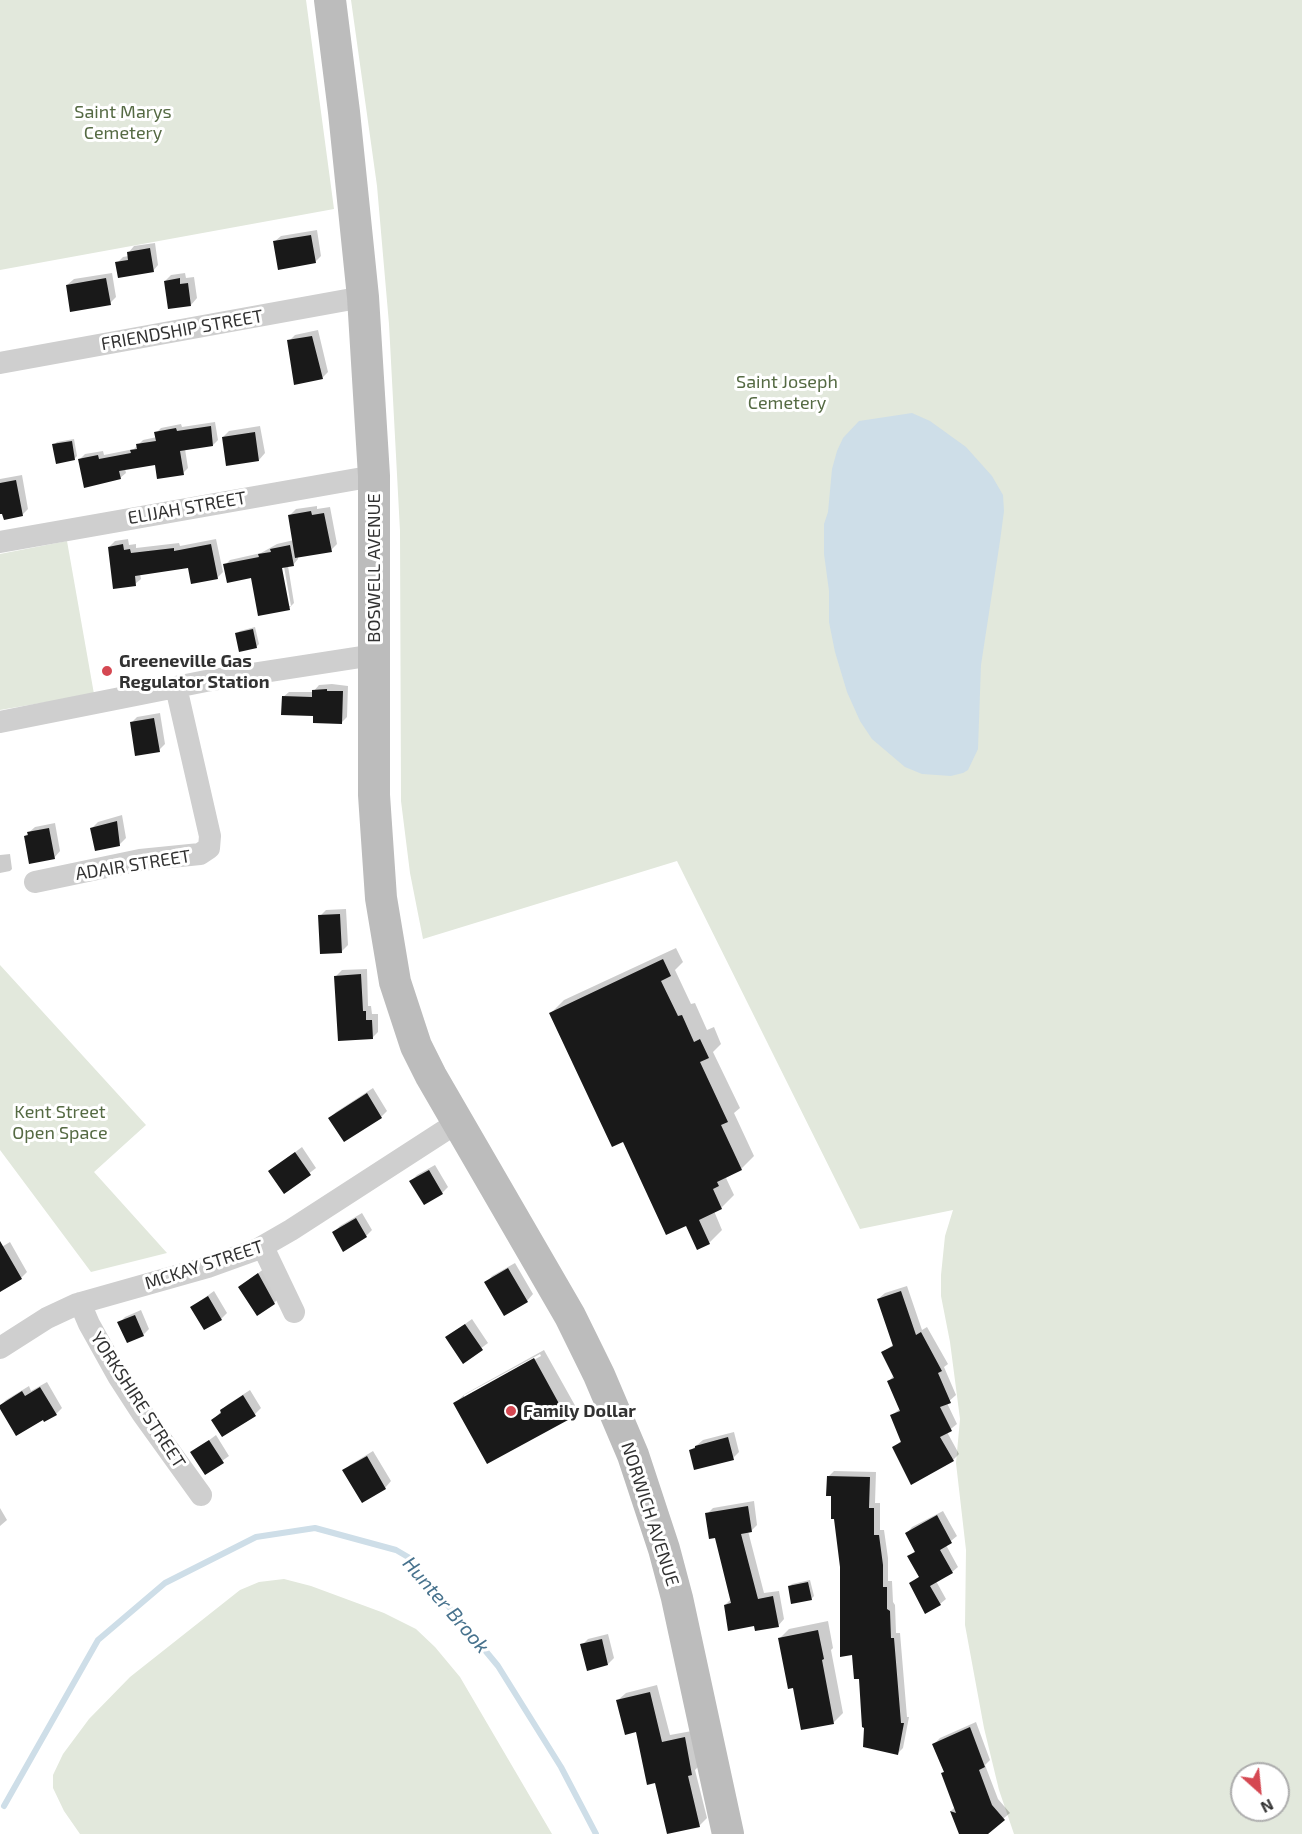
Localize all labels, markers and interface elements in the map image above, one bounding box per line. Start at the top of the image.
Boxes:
park label: Saint Marys Cemetery [74,101,172,144]
street label: FRIENDSHIP STREET [99,305,265,355]
park label: Saint Joseph Cemetery [736,371,838,413]
street label: ELIJAH STREET [126,487,248,529]
street label: BOSWELL AVENUE [363,493,385,643]
place label: Greeneville Gas Regulator Station [119,650,269,692]
marker: Greeneville Gas Regulator Station [100,664,114,678]
street label: ADAIR STREET [74,845,192,885]
park label: Kent Street Open Space [12,1101,108,1144]
street label: MCKAY STREET [142,1236,266,1294]
street label: YORKSHIRE STREET [86,1328,190,1472]
place label: Family Dollar [523,1400,636,1422]
marker: Family Dollar [504,1404,518,1418]
street label: NORWICH AVENUE [617,1439,683,1589]
water label: Hunter Brook [398,1552,494,1658]
north arrow [1230,1762,1290,1822]
text: N [1258,1796,1277,1818]

